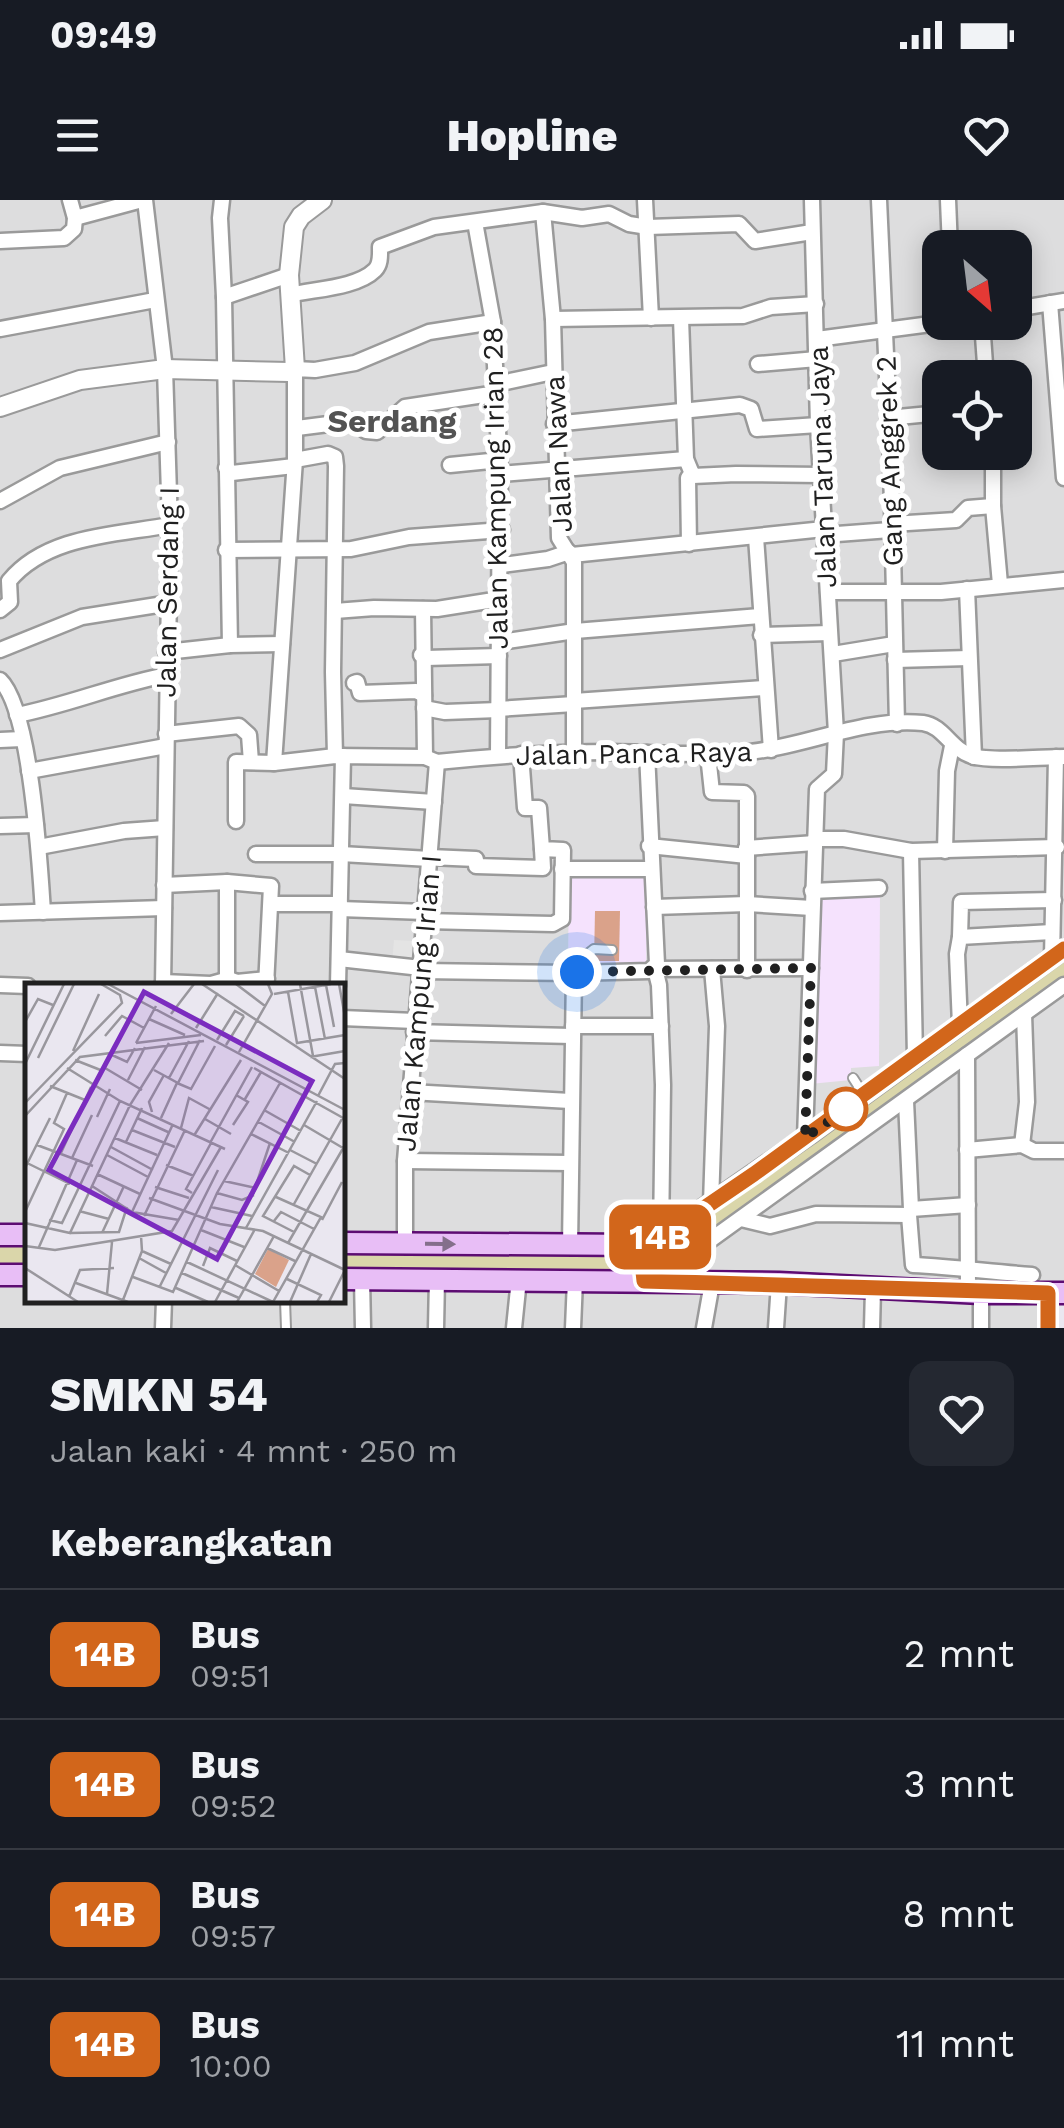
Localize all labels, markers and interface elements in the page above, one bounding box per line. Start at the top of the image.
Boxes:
text: 09:49 [50,13,157,57]
icon: menu [50,108,105,163]
icon: heart [959,108,1014,163]
text: Hopline [446,109,618,162]
north arrow [922,230,1032,340]
map controls [922,230,1032,470]
street label: Jalan Kampung Irian 28 [476,326,515,650]
street label: Jalan Taruna Jaya [802,345,843,589]
street label: Gang Anggrek 2 [869,355,910,567]
button: locate [922,360,1032,470]
street label: Jalan Nawa [538,374,579,533]
district label: Serdang [327,402,457,440]
street label: Jalan Serdang I [149,486,186,698]
street label: Jalan Panca Raya [515,735,753,772]
street label: Jalan Kampung Irian I [389,853,448,1153]
your location [552,947,602,997]
inset map [25,983,345,1303]
unlabelled marker [825,1088,867,1130]
line badge: 14B [602,1204,718,1270]
text: 14B [629,1216,691,1258]
one-way arrow [424,1236,456,1252]
button: heart [909,1361,1014,1466]
text: SMKN 54 [50,1366,268,1423]
text: Jalan kaki · 4 mnt · 250 m [50,1432,458,1470]
text: Keberangkatan [50,1521,333,1565]
text: Bus [190,1613,260,1657]
text: 2 mnt [903,1632,1014,1676]
text: 14B [74,1633,136,1675]
text: 09:51 [190,1657,270,1695]
text: Bus [190,1743,260,1787]
text: 3 mnt [903,1762,1014,1806]
text: 14B [74,1763,136,1805]
text: 09:52 [190,1787,276,1825]
text: Bus [190,1873,260,1917]
text: 8 mnt [902,1892,1014,1936]
text: 14B [74,1893,136,1935]
text: 09:57 [190,1917,276,1955]
text: Bus [190,2003,260,2047]
text: 11 mnt [896,2022,1014,2066]
text: 14B [74,2023,136,2065]
text: 10:00 [190,2047,272,2085]

